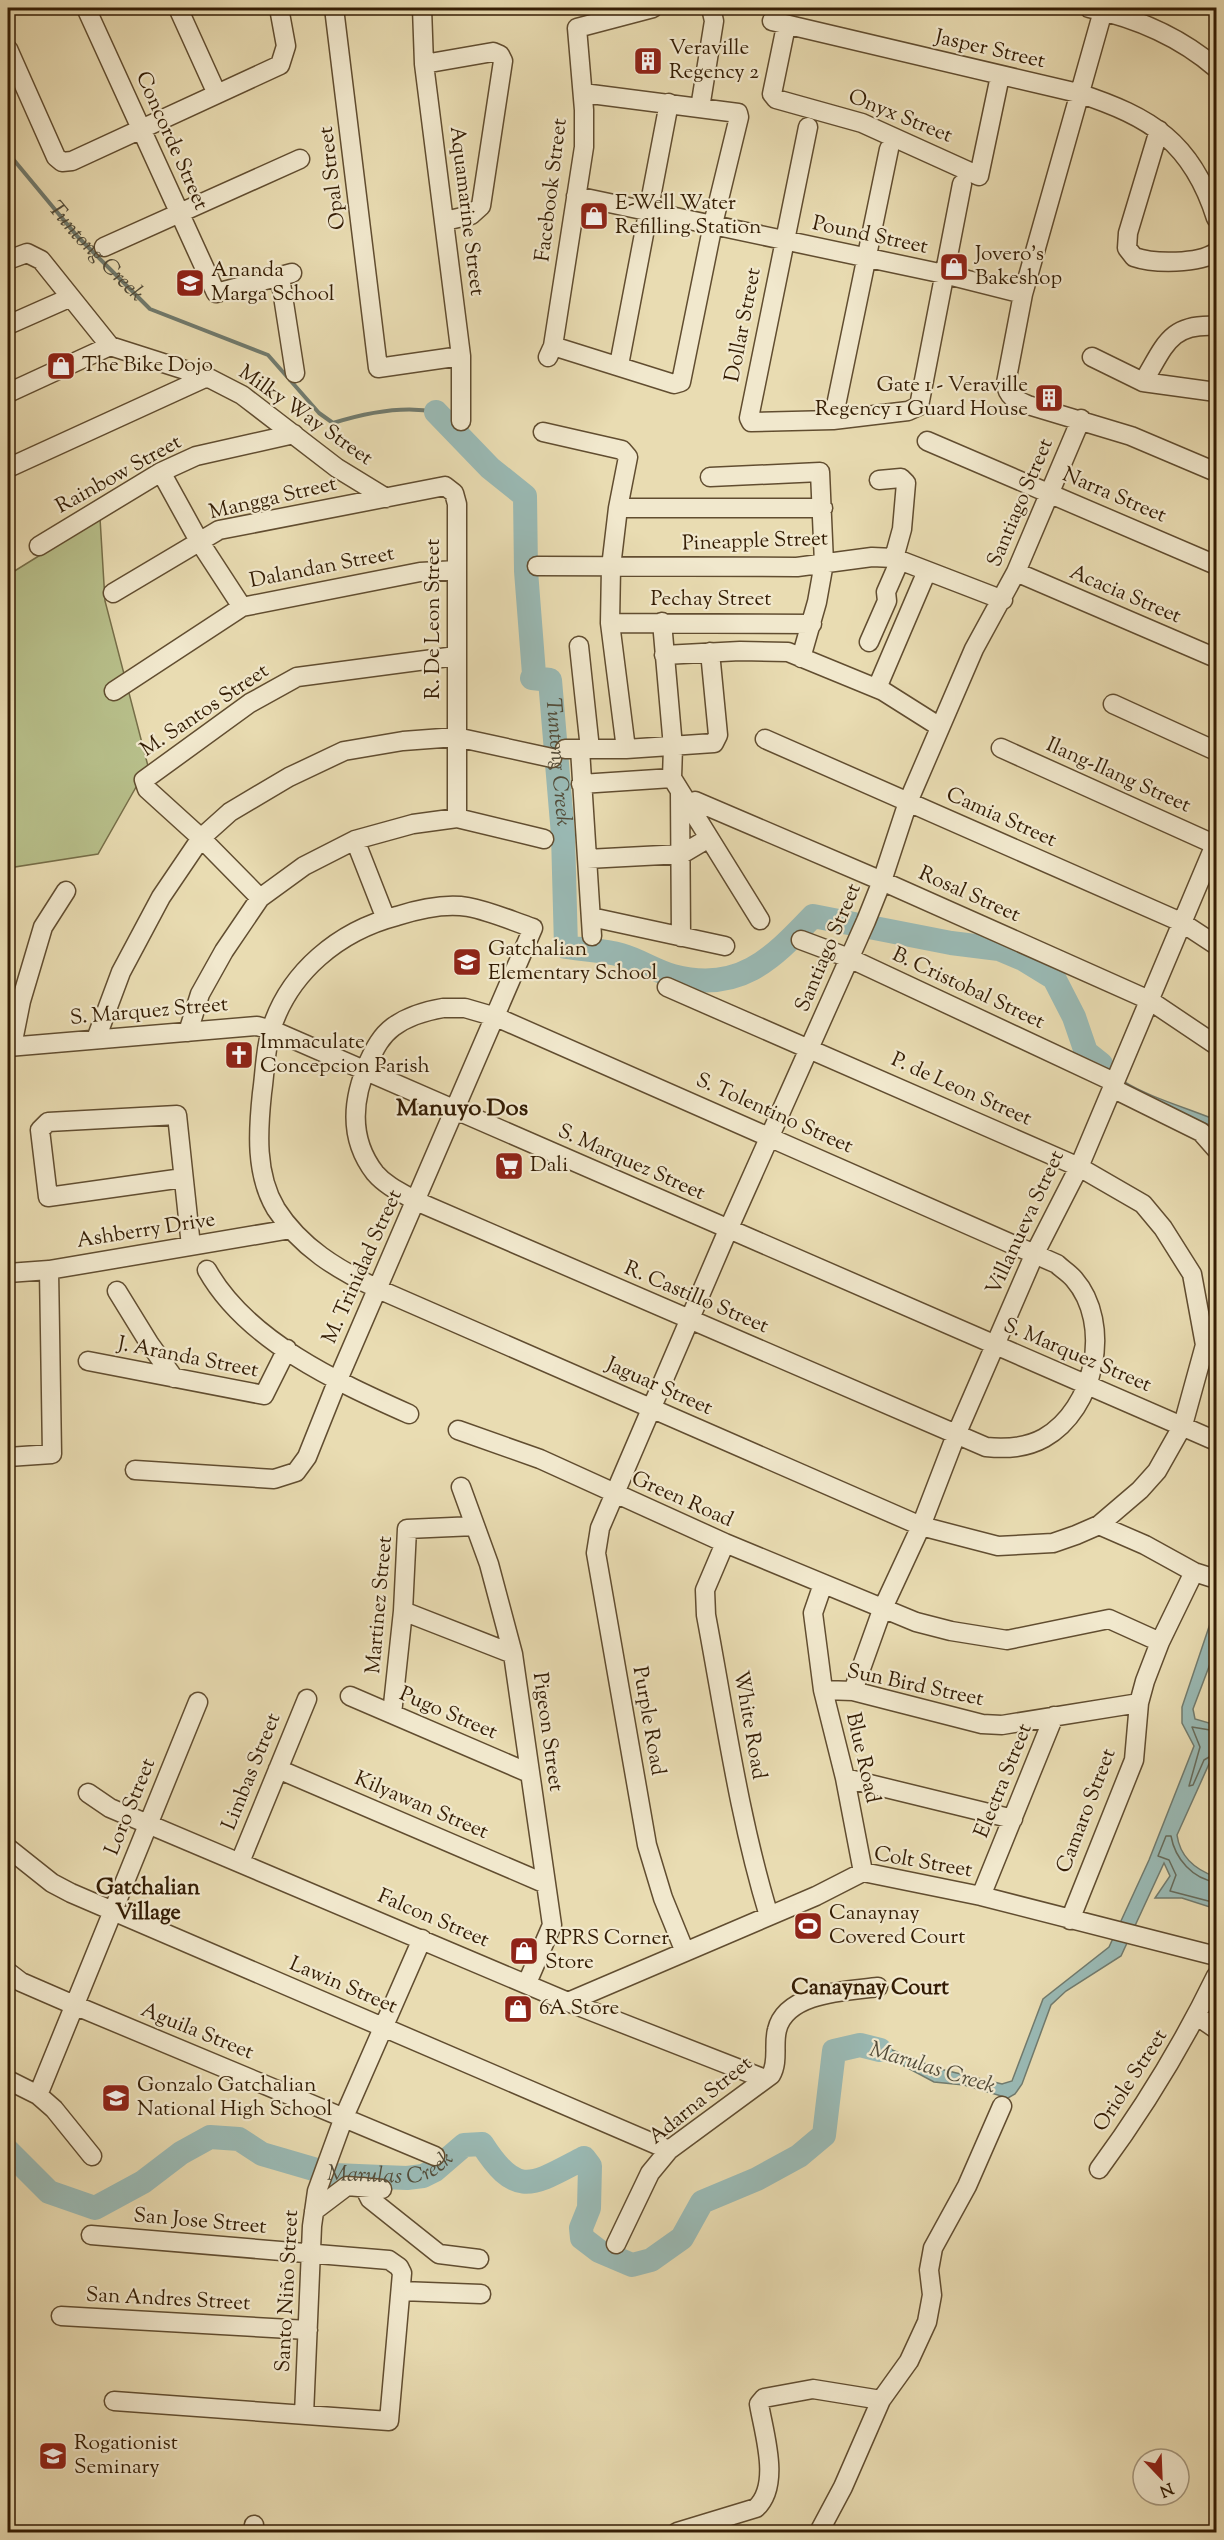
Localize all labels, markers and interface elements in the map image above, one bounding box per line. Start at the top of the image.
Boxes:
street label: Jasper Street [931,23,1048,77]
place label: Veraville Regency 2 [669,34,759,88]
building icon: Veraville Regency 2 [632,45,664,77]
street label: Concorde Street [127,67,215,215]
street label: Onyx Street [843,82,957,152]
street label: Facebook Street [528,117,576,263]
street label: Opal Street [312,125,354,231]
street label: Aquamarine Street [441,125,491,297]
place label: E-Well Water Refilling Station [615,189,761,243]
water label: Tuntong Creek [39,195,151,310]
shop icon: E-Well Water Refilling Station [578,200,610,232]
street label: Pound Street [810,209,930,263]
place label: Jovero's Bakeshop [974,240,1062,294]
shop icon: Jovero's Bakeshop [938,251,970,283]
place label: Ananda Marga School [211,256,335,310]
street label: Dollar Street [718,265,770,385]
school or university icon: Ananda Marga School [174,267,206,299]
shop icon: The Bike Dojo [45,350,77,382]
place label: The Bike Dojo [82,351,213,381]
street label: Milky Way Street [232,358,378,474]
place label: Gate 1 - Veraville Regency 1 Guard House [815,371,1028,425]
building icon: Gate 1 - Veraville Regency 1 Guard House [1033,382,1065,414]
street label: Rainbow Street [51,428,187,522]
street label: Santiago Street [980,434,1062,572]
street label: Narra Street [1057,461,1171,531]
street label: Mangga Street [206,470,340,528]
street label: Pineapple Street [681,524,829,560]
street label: Dalandan Street [247,539,397,597]
street label: R. De Leon Street [419,539,449,699]
street label: Acacia Street [1064,558,1186,632]
street label: Pechay Street [651,585,771,615]
street label: M. Santos Street [135,657,275,765]
water label: Tuntong Creek [536,697,578,828]
street label: Ilang-Ilang Street [1041,731,1195,821]
street label: Camia Street [941,780,1061,856]
street label: Rosal Street [913,859,1025,931]
street label: Santiago Street [788,879,870,1017]
place label: Gatchalian Elementary School [488,935,658,989]
street label: B. Cristobal Street [887,940,1049,1038]
school or university icon: Gatchalian Elementary School [451,946,483,978]
street label: S. Marquez Street [69,990,229,1034]
place label: Immaculate Concepcion Parish [260,1028,430,1082]
church icon: Immaculate Concepcion Parish [223,1039,255,1071]
street label: P. de Leon Street [886,1046,1036,1134]
street label: S. Tolentino Street [691,1066,857,1162]
district label: Manuyo Dos [396,1092,528,1126]
street label: S. Marquez Street [553,1117,709,1209]
street label: Villanueva Street [979,1146,1073,1300]
supermarket icon: Dali [493,1150,525,1182]
place label: Dali [530,1151,568,1181]
street label: M. Trinidad Street [316,1185,410,1349]
street label: Ashberry Drive [75,1205,217,1257]
street label: R. Castillo Street [619,1254,773,1342]
street label: S. Marquez Street [998,1311,1156,1401]
street label: J. Aranda Street [114,1329,261,1386]
street label: Jaguar Street [600,1350,717,1424]
street label: Green Road [626,1464,738,1536]
street label: Martinez Street [359,1535,401,1675]
street label: Sun Bird Street [844,1657,986,1715]
street label: Purple Road [624,1664,672,1778]
street label: White Road [725,1668,773,1782]
street label: Pigeon Street [524,1671,570,1793]
street label: Pugo Street [394,1680,502,1748]
street label: Limbas Street [215,1709,289,1835]
street label: Blue Road [837,1710,887,1806]
street label: Electra Street [967,1719,1041,1843]
street label: Camaro Street [1050,1744,1124,1878]
street label: Loro Street [98,1754,164,1860]
street label: Kilyawan Street [349,1764,493,1848]
street label: Colt Street [872,1840,974,1886]
district label: Gatchalian Village [96,1873,200,1930]
street label: Falcon Street [372,1882,494,1956]
place label: Canaynay Covered Court [829,1899,965,1953]
sports icon: Canaynay Covered Court [792,1910,824,1942]
place label: RPRS Corner Store [545,1924,669,1978]
shop icon: RPRS Corner Store [508,1935,540,1967]
street label: Lawin Street [284,1950,402,2022]
district label: Canaynay Court [791,1973,949,2005]
shop icon: 6A Store [502,1993,534,2025]
place label: 6A Store [539,1994,619,2024]
street label: Aguila Street [136,1996,258,2068]
street label: Oriole Street [1087,2024,1175,2138]
water label: Marulas Creek [865,2035,999,2103]
street label: Adarna Street [643,2050,759,2152]
place label: Gonzalo Gatchalian National High School [137,2071,332,2125]
school or university icon: Gonzalo Gatchalian National High School [100,2082,132,2114]
water label: Marulas Creek [326,2144,461,2194]
street label: San Jose Street [132,2201,268,2243]
street label: Santo Niño Street [269,2209,307,2373]
street label: San Andres Street [85,2281,251,2319]
place label: Rogationist Seminary [74,2429,178,2483]
school or university icon: Rogationist Seminary [37,2440,69,2472]
north arrow [1131,2447,1191,2507]
text: N [1155,2475,1176,2502]

